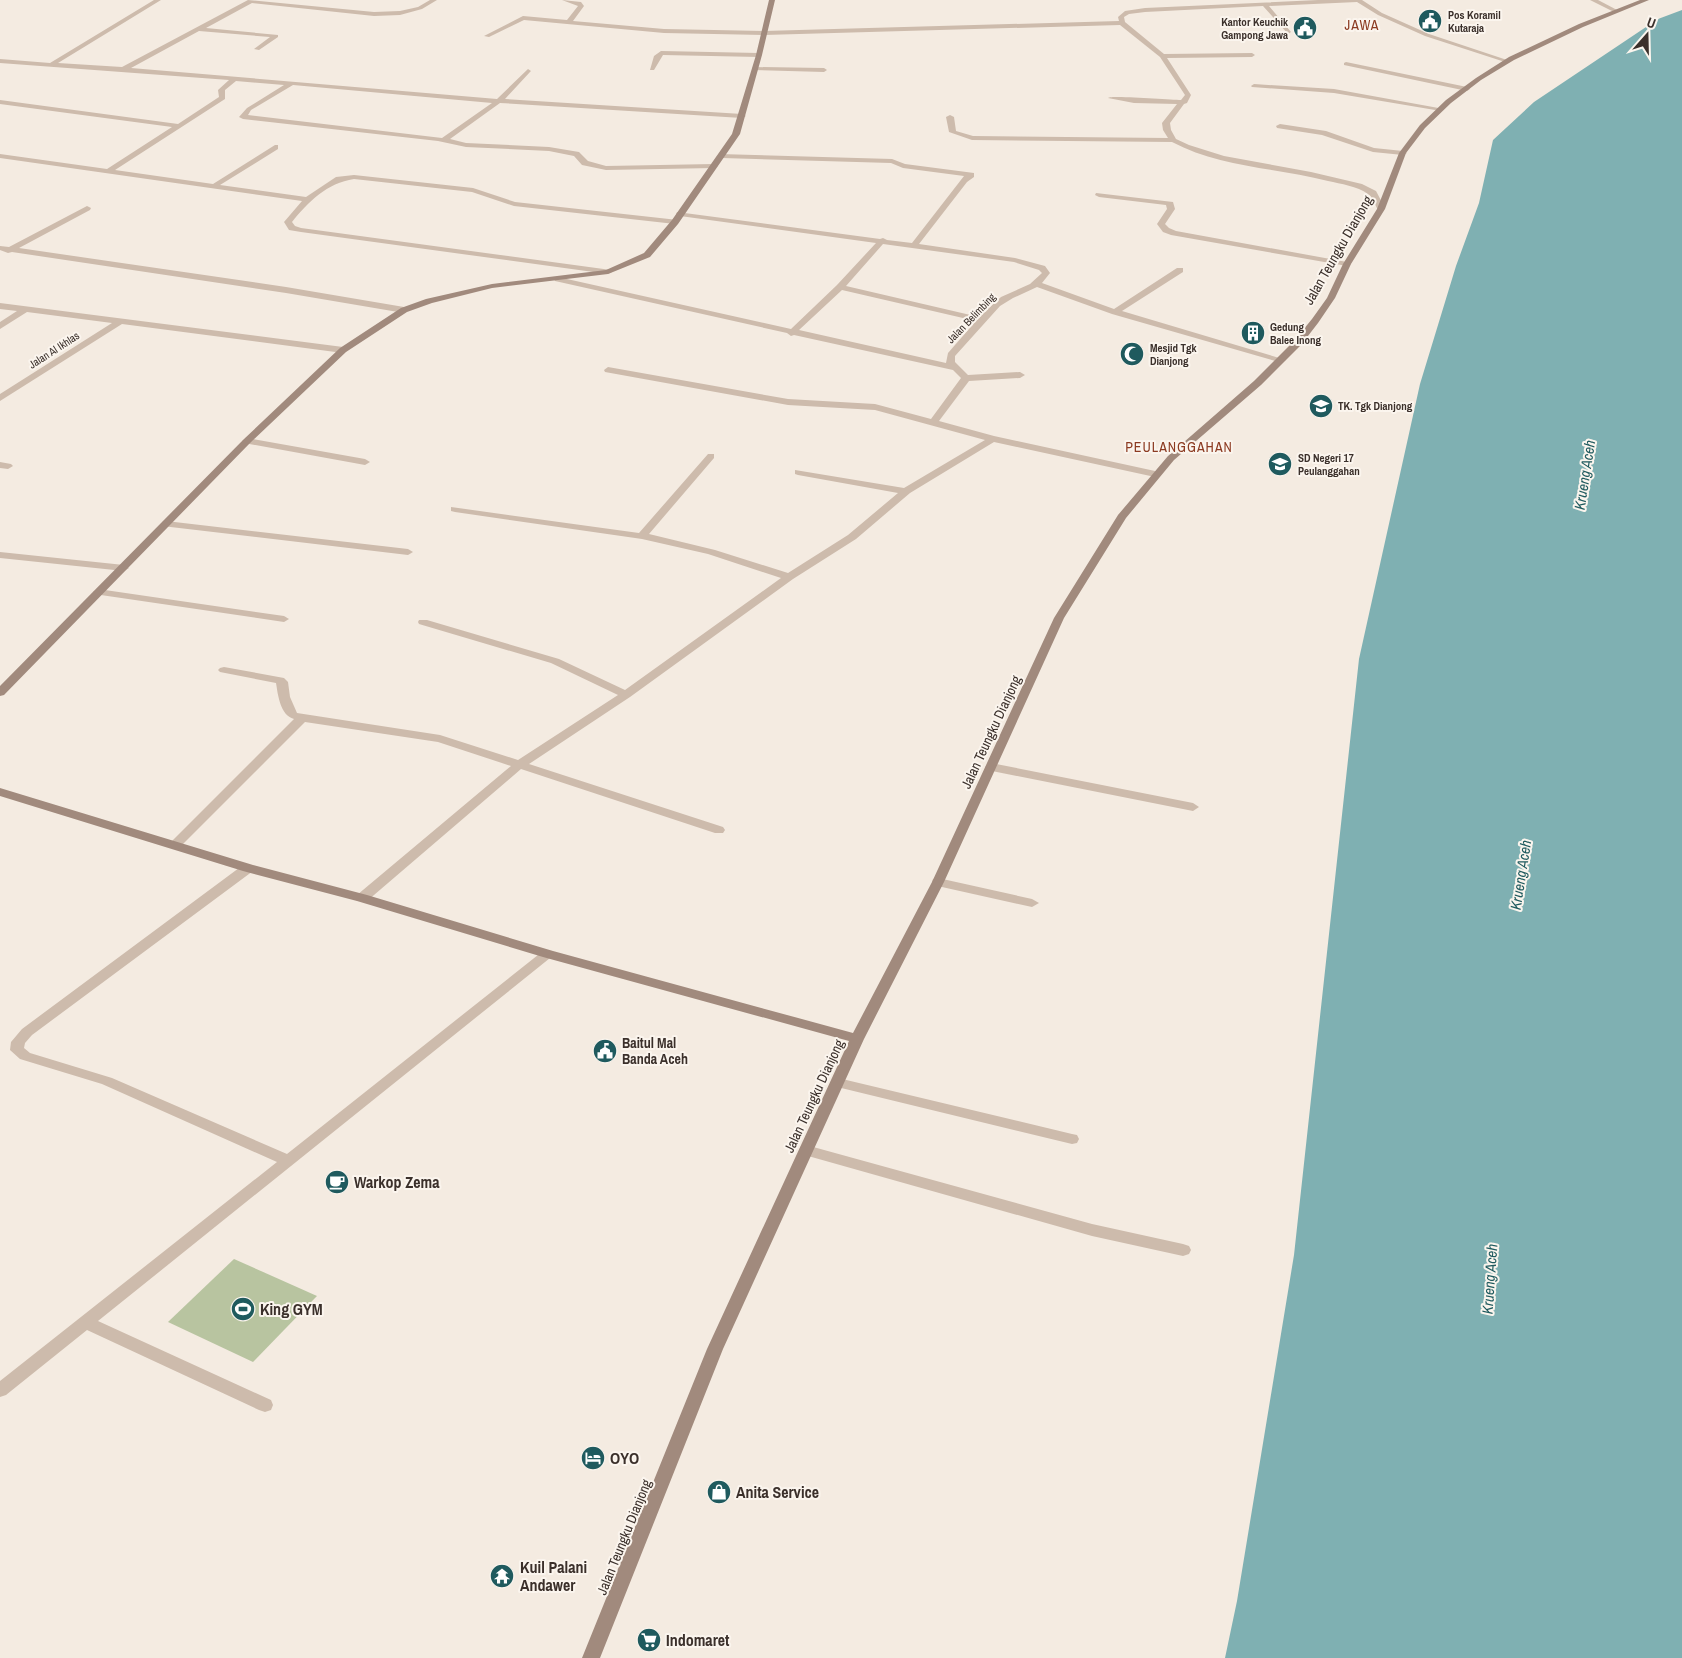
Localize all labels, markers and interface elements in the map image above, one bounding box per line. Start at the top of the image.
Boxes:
public building icon: Pos Koramil Kutaraja [1417,8,1443,34]
place label: Pos Koramil Kutaraja [1448,8,1501,35]
north arrow [1622,10,1672,60]
text: U [1644,13,1658,33]
place label: Kantor Keuchik Gampong Jawa [1221,15,1289,42]
public building icon: Kantor Keuchik Gampong Jawa [1292,15,1318,41]
district label: JAWA [1344,16,1380,34]
street label: Jalan Teungku Dianjong [1299,192,1377,308]
street label: Jalan Belimbing [943,290,999,346]
building icon: Gedung Balee Inong [1240,320,1266,346]
place label: Gedung Balee Inong [1270,320,1322,347]
street label: Jalan Al Ikhlas [26,328,82,372]
mosque icon: Mesjid Tgk Dianjong [1119,341,1145,367]
place label: Mesjid Tgk Dianjong [1150,341,1198,368]
school or university icon: TK. Tgk Dianjong [1308,393,1334,419]
place label: TK. Tgk Dianjong [1338,399,1413,413]
district label: PEULANGGAHAN [1125,438,1233,456]
water label: Krueng Aceh [1569,438,1600,511]
school or university icon: SD Negeri 17 Peulanggahan [1267,451,1293,477]
place label: SD Negeri 17 Peulanggahan [1298,451,1360,478]
street label: Jalan Teungku Dianjong [957,672,1025,792]
water label: Krueng Aceh [1505,838,1536,911]
place label: Baitul Mal Banda Aceh [622,1034,688,1068]
street label: Jalan Teungku Dianjong [780,1036,848,1156]
public building icon: Baitul Mal Banda Aceh [592,1038,618,1064]
cafe icon: Warkop Zema [324,1169,350,1195]
place label: Warkop Zema [354,1171,440,1193]
water label: Krueng Aceh [1477,1243,1502,1315]
sports icon: King GYM [230,1296,256,1322]
place label: King GYM [260,1298,323,1320]
hotel icon: OYO [580,1445,606,1471]
place label: OYO [610,1447,639,1469]
street label: Jalan Teungku Dianjong [593,1476,656,1597]
shop icon: Anita Service [706,1479,732,1505]
place label: Anita Service [736,1481,819,1503]
place label: Kuil Palani Andawer [520,1556,587,1596]
temple icon: Kuil Palani Andawer [489,1563,515,1589]
supermarket icon: Indomaret [636,1627,662,1653]
place label: Indomaret [666,1629,730,1651]

